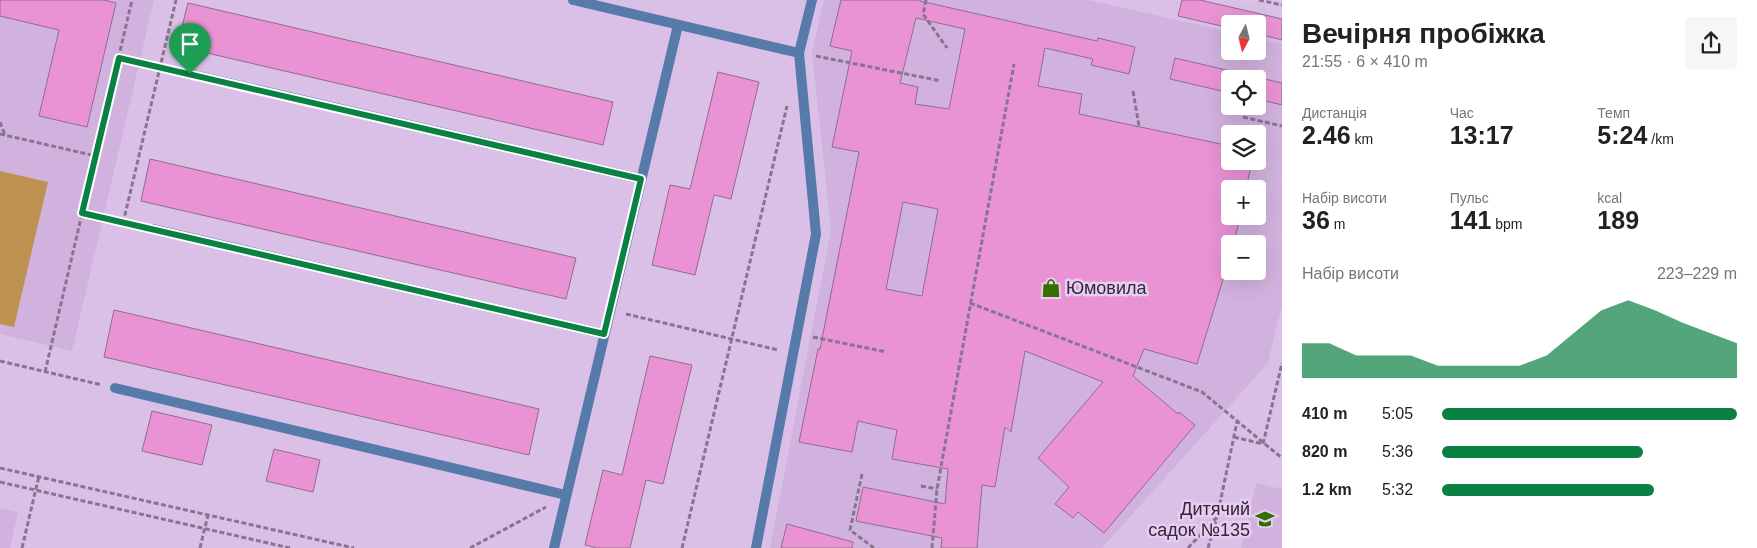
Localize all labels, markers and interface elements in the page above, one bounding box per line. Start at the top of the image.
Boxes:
north arrow [1221,15,1266,60]
map controls [1221,15,1266,280]
button: share [1685,17,1737,69]
text: Вечірня пробіжка [1302,18,1545,49]
pin [169,23,211,74]
icon: arrive [176,30,204,58]
text: 21:55 · 6 × 410 m [1302,53,1428,70]
button: locate [1221,70,1266,115]
text: Дистанція [1302,105,1367,121]
text: Час [1450,105,1474,121]
text: Темп [1597,105,1630,121]
text: 2.46 [1302,121,1351,149]
text: 13:17 [1450,121,1514,149]
text: 5:24 [1597,121,1647,149]
button: layers [1221,125,1266,170]
text: km [1351,131,1373,147]
text: /km [1647,131,1674,147]
button: + [1221,180,1266,225]
text: Набір висоти [1302,190,1387,206]
text: Пульс [1450,190,1489,206]
text: kcal [1597,190,1622,206]
text: 36 [1302,206,1330,234]
text: 141 [1450,206,1491,234]
text: 189 [1597,206,1639,234]
text: m [1330,216,1345,232]
text: bpm [1491,216,1523,232]
button: − [1221,235,1266,280]
text: Набір висоти [1302,265,1399,282]
text: 223–229 m [1657,265,1737,282]
shop icon: Юмовила [1040,277,1062,299]
place label: Юмовила [1066,278,1147,298]
text: 410 m [1302,405,1347,422]
text: 5:05 [1382,405,1413,422]
text: 820 m [1302,443,1347,460]
text: 5:36 [1382,443,1413,460]
text: 1.2 km [1302,481,1352,498]
text: 5:32 [1382,481,1413,498]
place label: Дитячий садок №135 [1148,499,1250,540]
school or university icon: Дитячий садок №135 [1254,508,1276,530]

